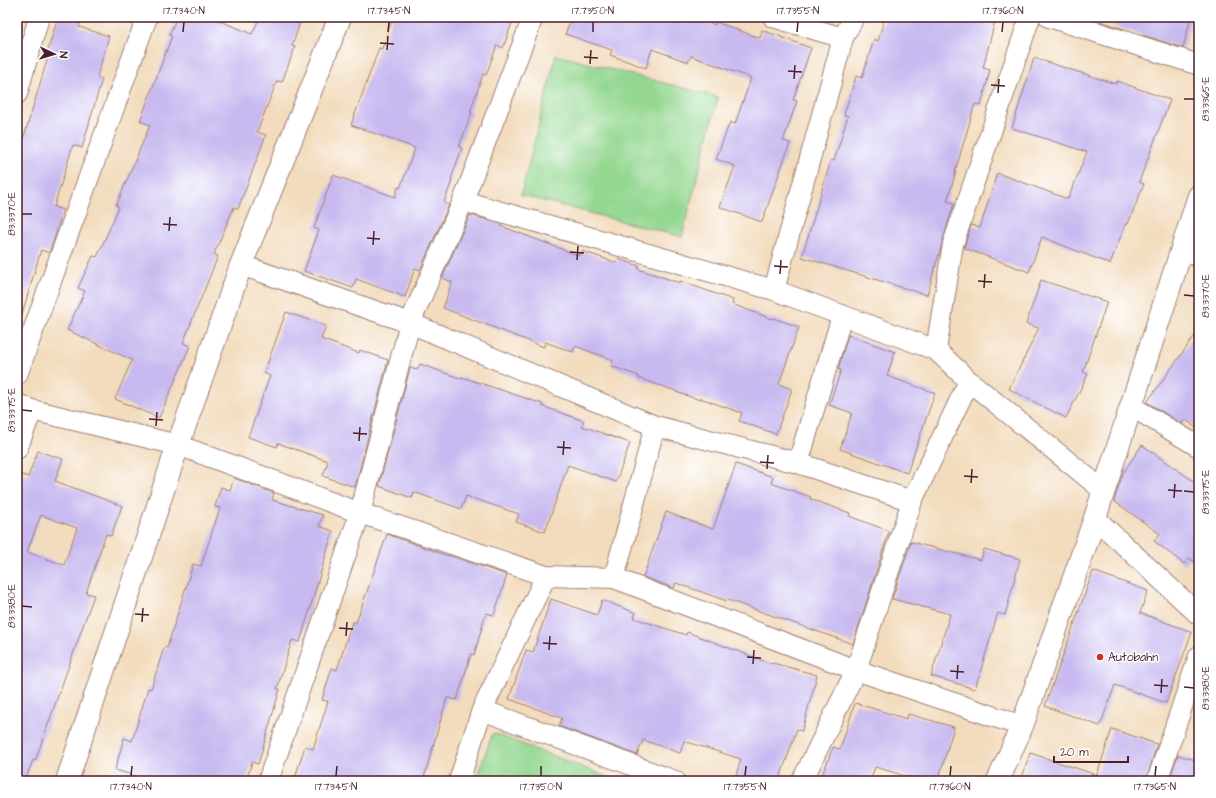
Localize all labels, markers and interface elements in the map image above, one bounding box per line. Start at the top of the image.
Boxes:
text: 17.7340°N [163,4,205,18]
text: 17.7345°N [368,4,410,18]
text: 17.7350°N [572,4,614,18]
text: 17.7355°N [777,4,819,18]
text: 17.7360°N [982,4,1024,18]
north arrow [34,34,74,74]
text: N [56,51,71,59]
text: 83.3365°E [1199,77,1213,121]
text: 83.3370°E [5,192,19,236]
text: 83.3370°E [1199,274,1213,318]
text: 83.3375°E [5,388,19,432]
text: 83.3375°E [1199,470,1213,514]
text: 83.3380°E [5,584,19,628]
place label: Autobahn [1108,649,1158,666]
marker: Autobahn [1095,652,1105,662]
text: 83.3380°E [1199,666,1213,710]
scale bar [1054,738,1128,764]
text: 20 m [1060,744,1089,761]
text: 17.7340°N [110,780,152,794]
text: 17.7345°N [315,780,357,794]
text: 17.7350°N [520,780,562,794]
text: 17.7355°N [724,780,766,794]
text: 17.7360°N [929,780,971,794]
text: 17.7365°N [1134,780,1176,794]

